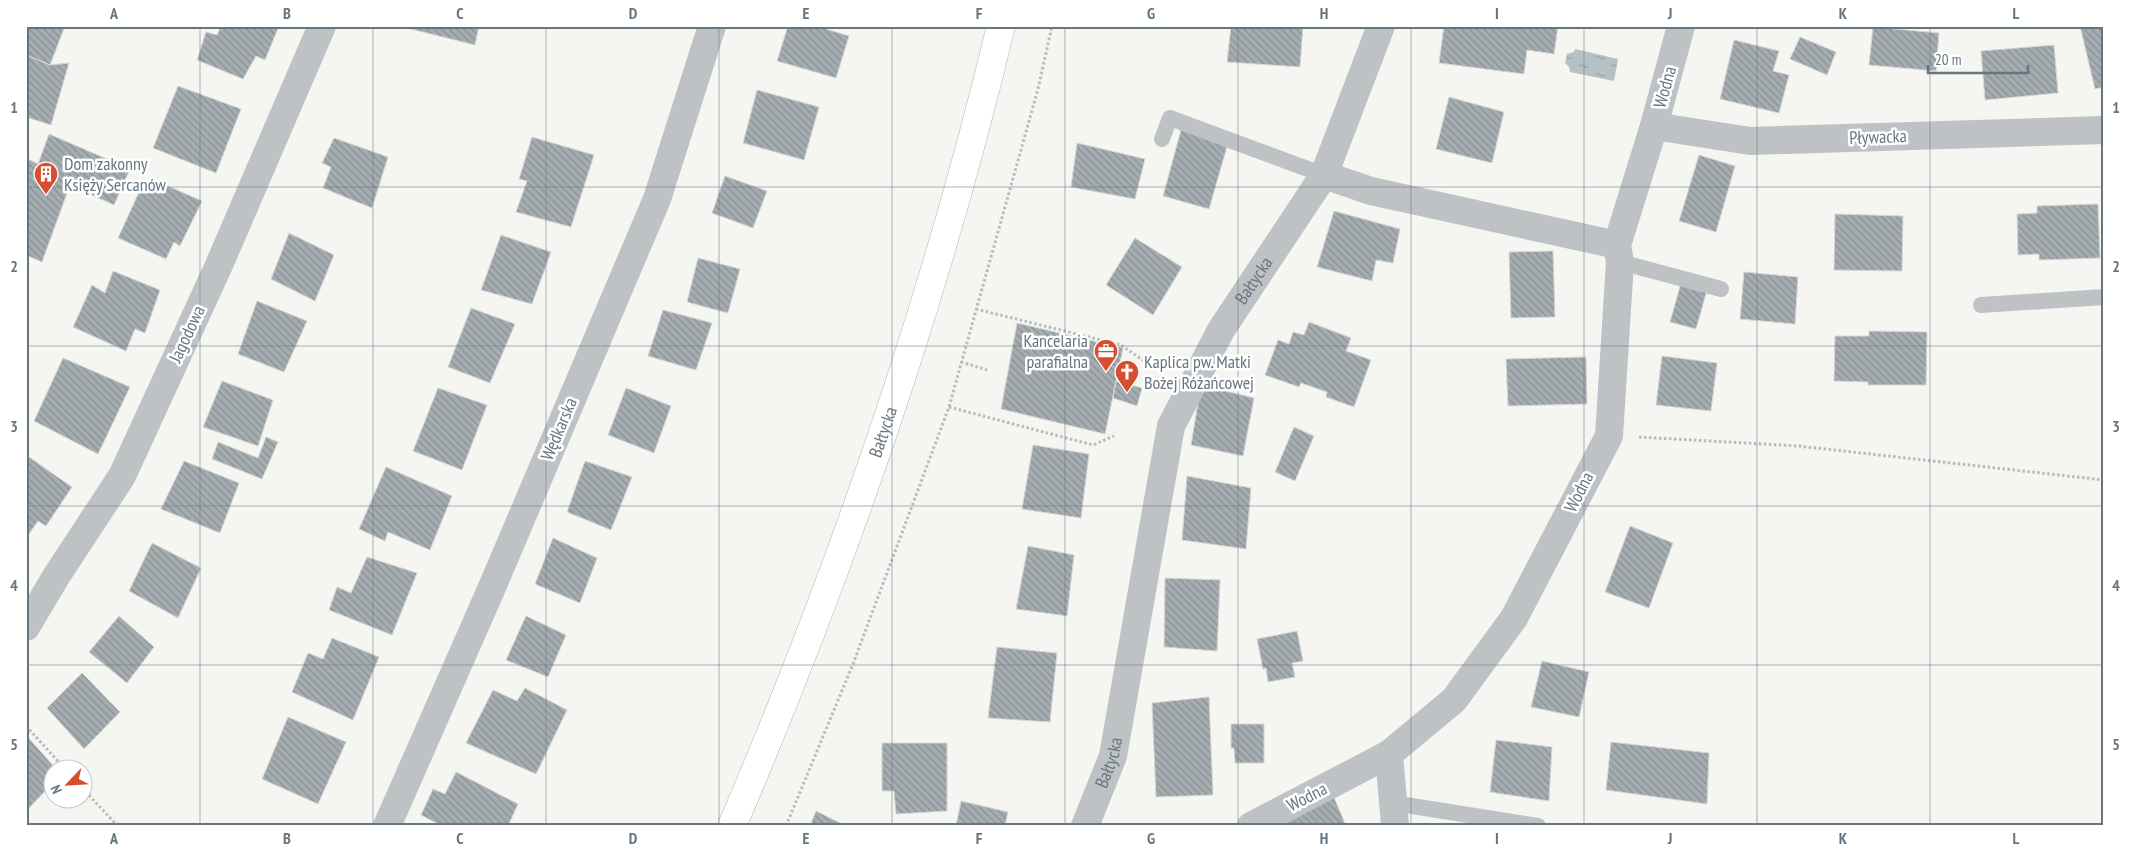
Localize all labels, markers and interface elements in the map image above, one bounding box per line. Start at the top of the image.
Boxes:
text: A [109,3,119,23]
text: B [283,3,291,23]
text: C [456,3,464,23]
text: D [629,3,638,23]
text: E [803,3,810,23]
text: F [976,3,983,23]
text: G [1147,3,1155,23]
text: H [1320,3,1328,23]
text: I [1495,3,1499,23]
text: J [1667,3,1672,23]
text: K [1839,3,1848,23]
text: L [2013,3,2020,23]
scale bar [1928,42,2028,74]
text: 20 m [1935,50,1961,69]
street label: Wodna [1648,64,1681,110]
text: 1 [10,97,18,117]
text: 1 [2112,97,2120,117]
street label: Pływacka [1849,124,1907,149]
place label: Dom zakonny Księży Sercanów [64,152,166,196]
building icon: Dom zakonny Księży Sercanów [33,161,59,195]
street label: Bałtycka [1229,252,1277,308]
text: 2 [10,256,18,276]
text: 2 [2112,256,2120,276]
street label: Jagodowa [163,302,210,367]
place label: Kancelaria parafialna [1023,329,1088,373]
office icon: Kancelaria parafialna [1093,338,1119,372]
place label: Kaplica pw. Matki Bożej Różańcowej [1144,350,1254,394]
church icon: Kaplica pw. Matki Bożej Różańcowej [1114,359,1140,393]
street label: Wędkarska [535,394,582,464]
street label: Bałtycka [863,404,902,460]
text: 3 [10,416,18,436]
text: 3 [2112,416,2120,436]
street label: Wodna [1559,468,1598,516]
text: 4 [10,575,18,595]
text: 4 [2112,575,2120,595]
text: 5 [10,734,18,754]
text: 5 [2112,734,2120,754]
street label: Bałtycka [1089,736,1127,791]
north arrow [42,760,92,810]
street label: Wodna [1283,777,1331,816]
text: N [46,782,66,797]
text: A [109,828,119,848]
text: B [283,828,291,848]
text: C [456,828,464,848]
text: D [629,828,638,848]
text: E [803,828,810,848]
text: F [976,828,983,848]
text: G [1147,828,1155,848]
text: H [1320,828,1328,848]
text: I [1495,828,1499,848]
text: J [1667,828,1672,848]
text: K [1839,828,1848,848]
text: L [2013,828,2020,848]

